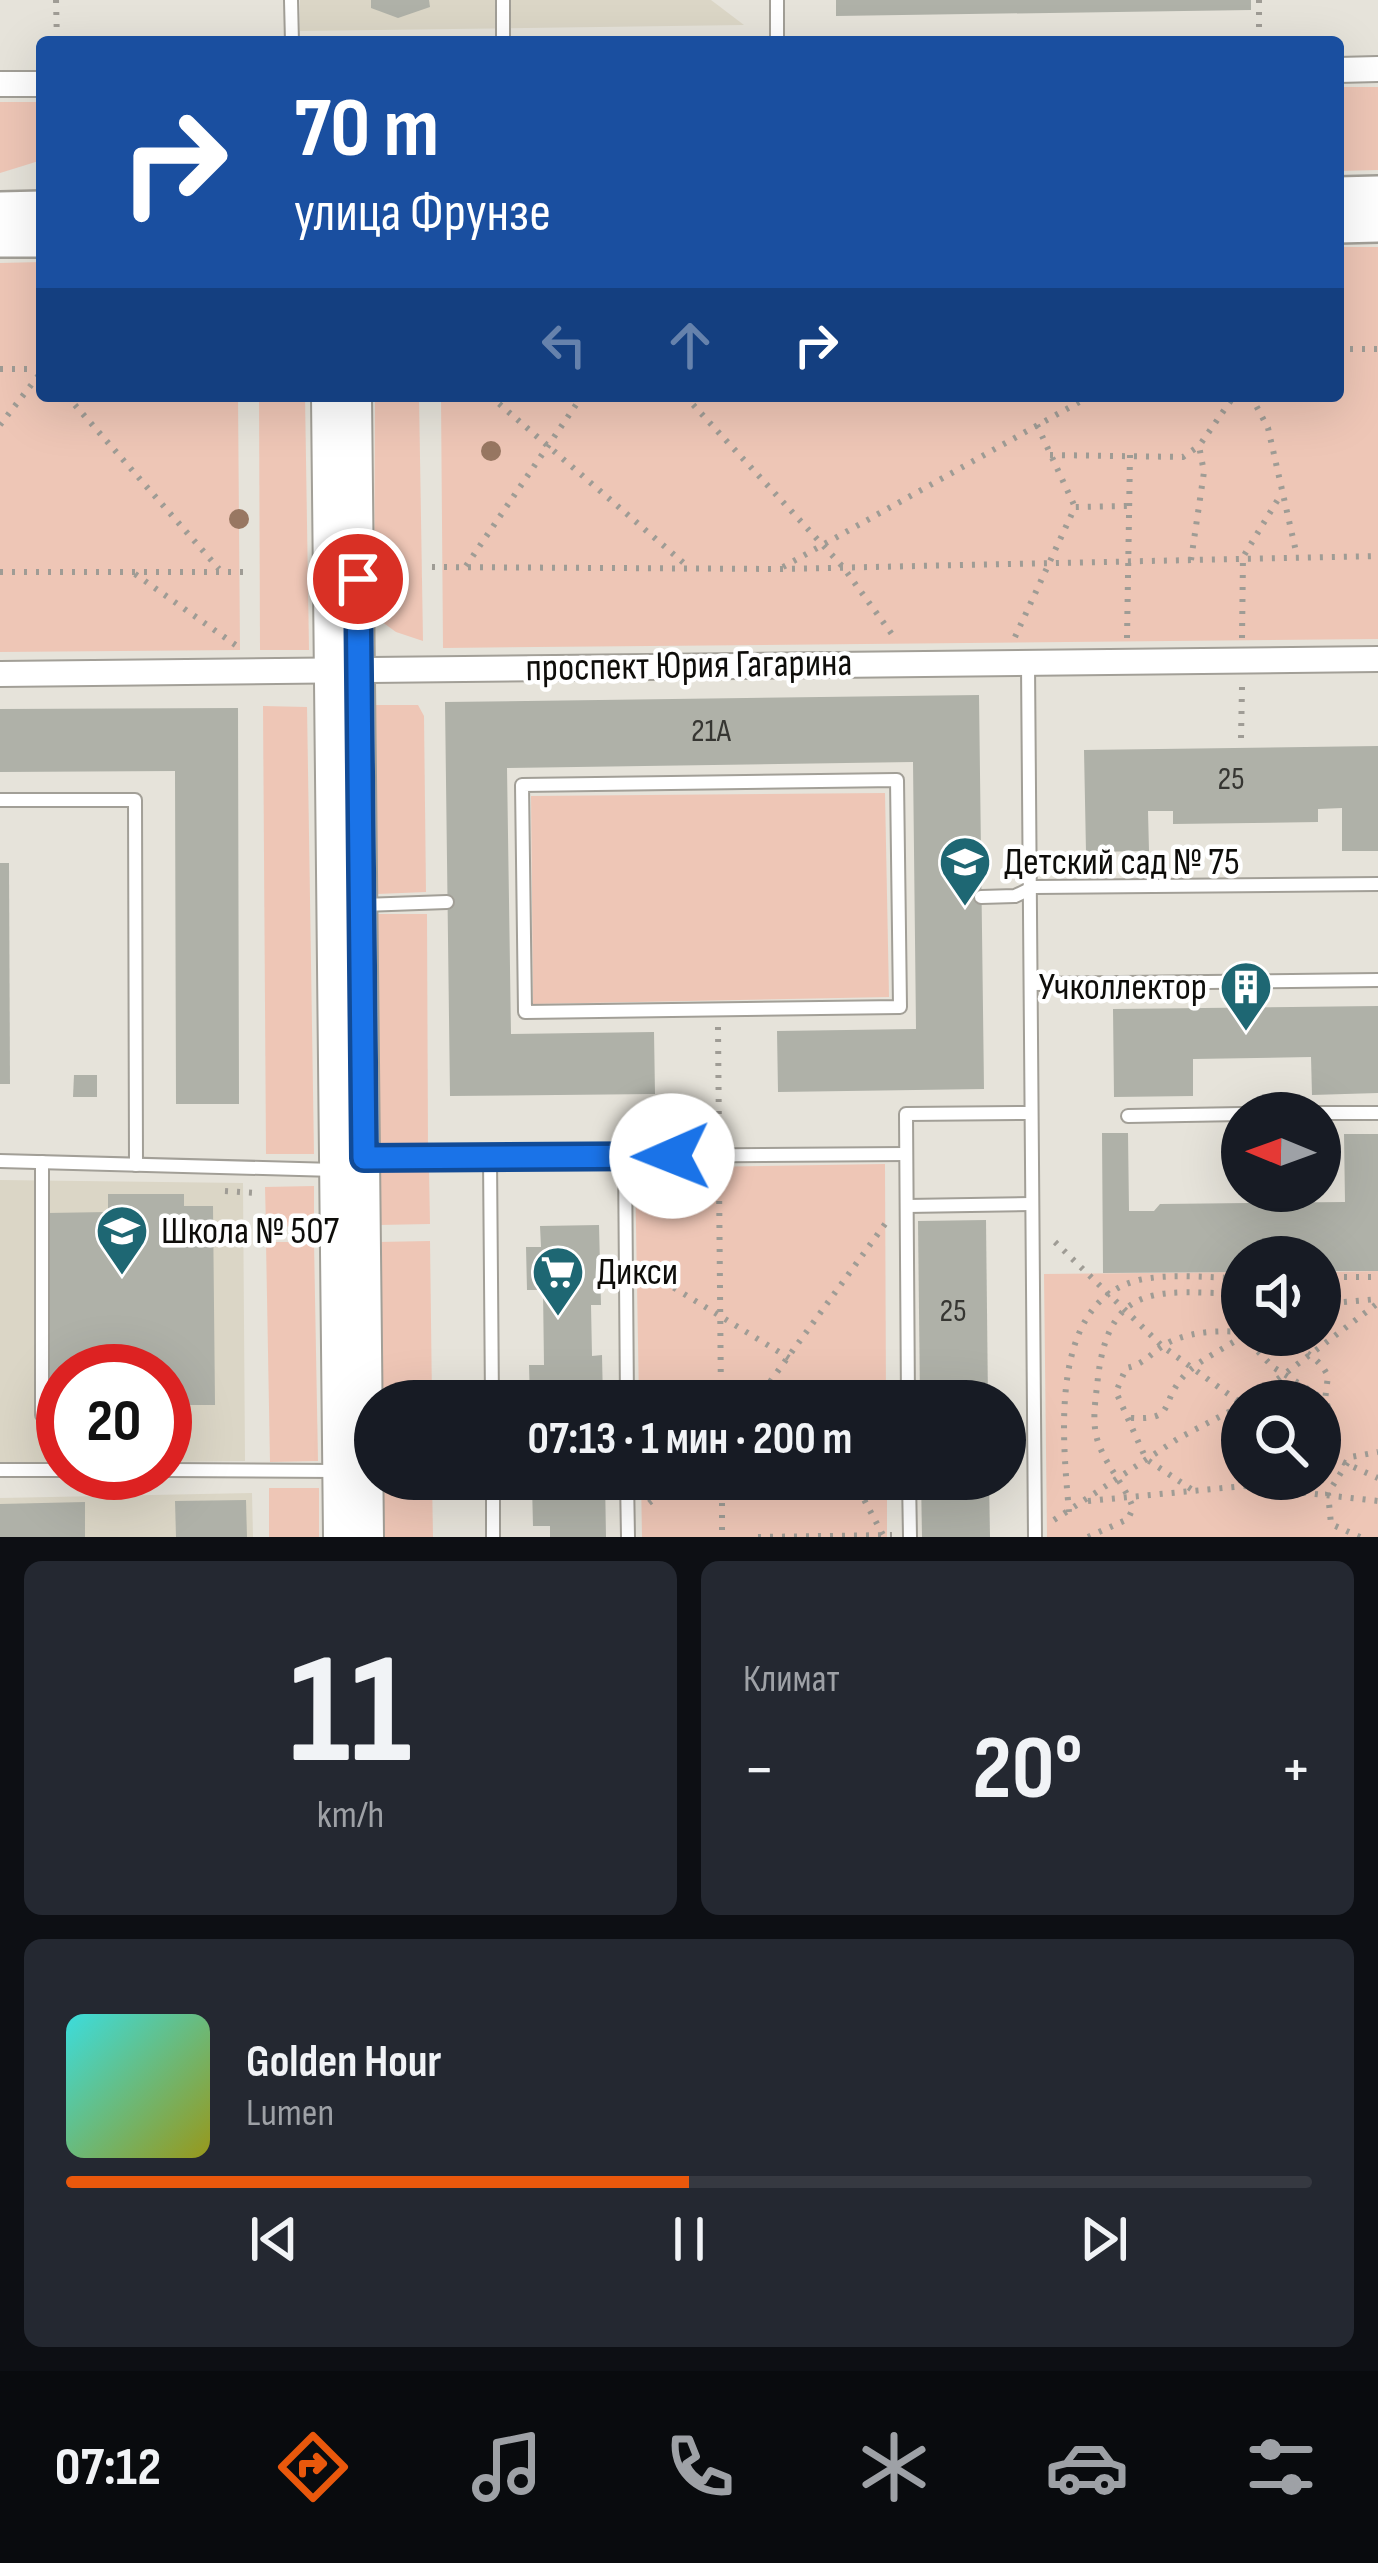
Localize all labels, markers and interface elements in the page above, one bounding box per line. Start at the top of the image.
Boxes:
text: 70 m [294,79,439,180]
icon: right [96,84,252,240]
text: улица Фрунзе [294,181,551,246]
icon: left [531,312,597,378]
icon: ahead [657,312,723,378]
icon: right [783,312,849,378]
pin [307,528,409,630]
icon: arrive [325,546,391,612]
street label: проспект Юрия Гагарина [525,640,853,692]
house number: 21А [691,711,732,751]
house number: 25 [1218,759,1244,799]
school or university icon: Детский сад № 75 [937,834,993,908]
place label: Детский сад № 75 [1004,839,1240,886]
building icon: Учколлектор [1218,959,1274,1033]
place label: Учколлектор [1038,964,1207,1011]
north arrow [1221,1092,1341,1212]
map controls [1221,1092,1341,1500]
position arrow [609,1093,735,1219]
school or university icon: Школа № 507 [94,1203,150,1277]
place label: Школа № 507 [161,1208,340,1255]
button: sound [1221,1236,1341,1356]
supermarket icon: Дикси [530,1244,586,1318]
place label: Дикси [597,1249,678,1296]
house number: 25 [940,1291,966,1331]
speed limit sign: 20 [36,1344,192,1500]
button: search [1221,1380,1341,1500]
text: 07:13 · 1 мин · 200 m [528,1412,852,1467]
text: 11 [289,1620,412,1807]
text: Климат [743,1656,840,1703]
text: 20° [972,1716,1083,1824]
text: − [743,1731,775,1810]
text: + [1280,1731,1312,1810]
text: km/h [317,1792,384,1839]
text: Golden Hour [246,2035,441,2090]
text: Lumen [246,2090,334,2137]
icon: previous [241,2206,307,2272]
icon: pause [656,2206,722,2272]
icon: next [1071,2206,1137,2272]
icon: directions [271,2425,355,2509]
icon: music [465,2425,549,2509]
icon: phone [658,2425,742,2509]
icon: climate [852,2425,936,2509]
icon: car [1045,2425,1129,2509]
icon: filters [1239,2425,1323,2509]
text: 07:12 [55,2435,161,2500]

